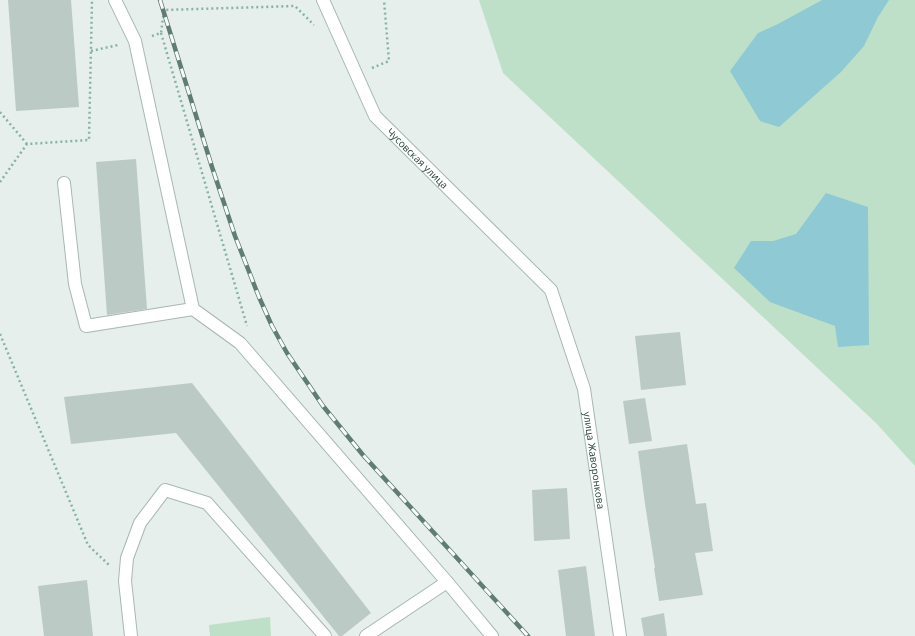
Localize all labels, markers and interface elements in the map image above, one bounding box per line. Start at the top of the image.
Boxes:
street label: Чусовская улица [384,125,451,192]
street label: улица Жаворонкова [580,411,608,510]

